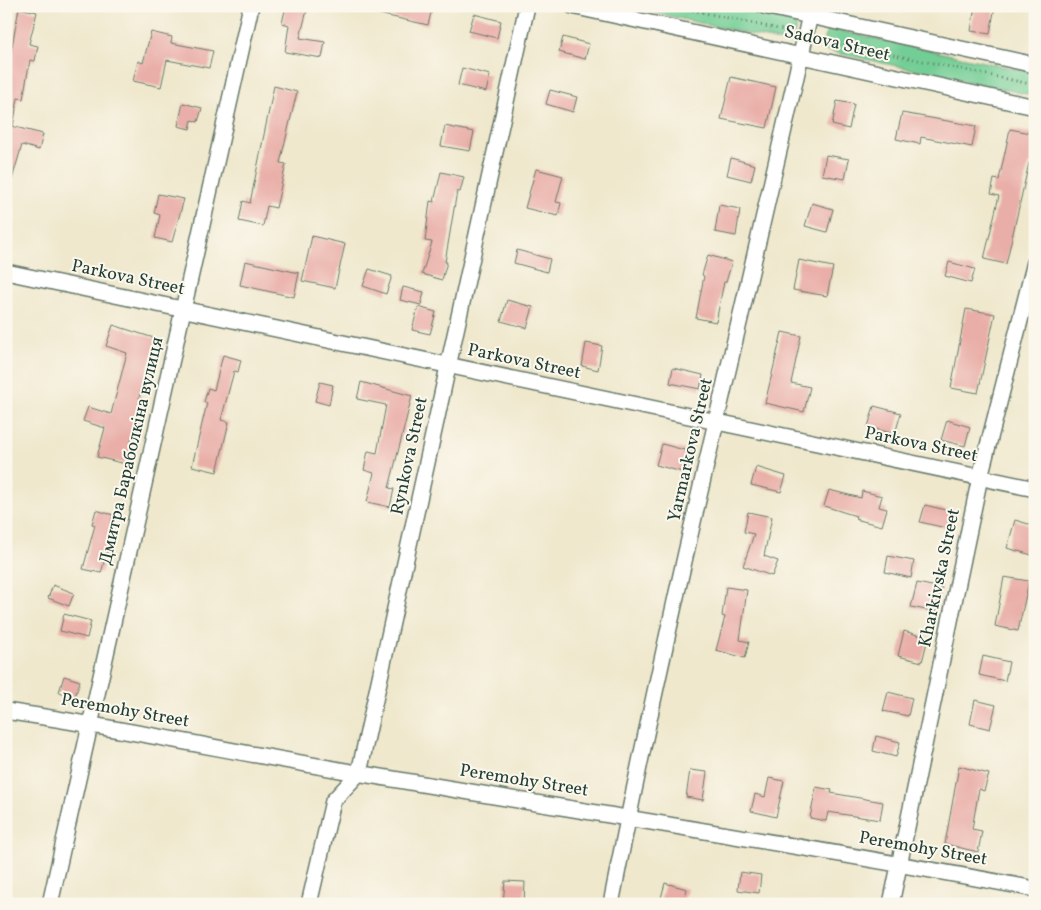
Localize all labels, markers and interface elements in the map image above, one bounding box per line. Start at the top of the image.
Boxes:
street label: Sadova Street [782,20,892,68]
street label: Parkova Street [69,254,187,302]
street label: Дмитра Бараболкіна вулиця [94,335,170,567]
street label: Parkova Street [465,338,583,386]
street label: Yarmarkova Street [662,375,720,525]
street label: Rynkova Street [385,395,435,517]
street label: Parkova Street [862,421,980,469]
street label: Kharkivska Street [913,506,967,650]
street label: Peremohy Street [59,687,191,735]
street label: Peremohy Street [458,758,590,804]
street label: Peremohy Street [857,825,989,873]

